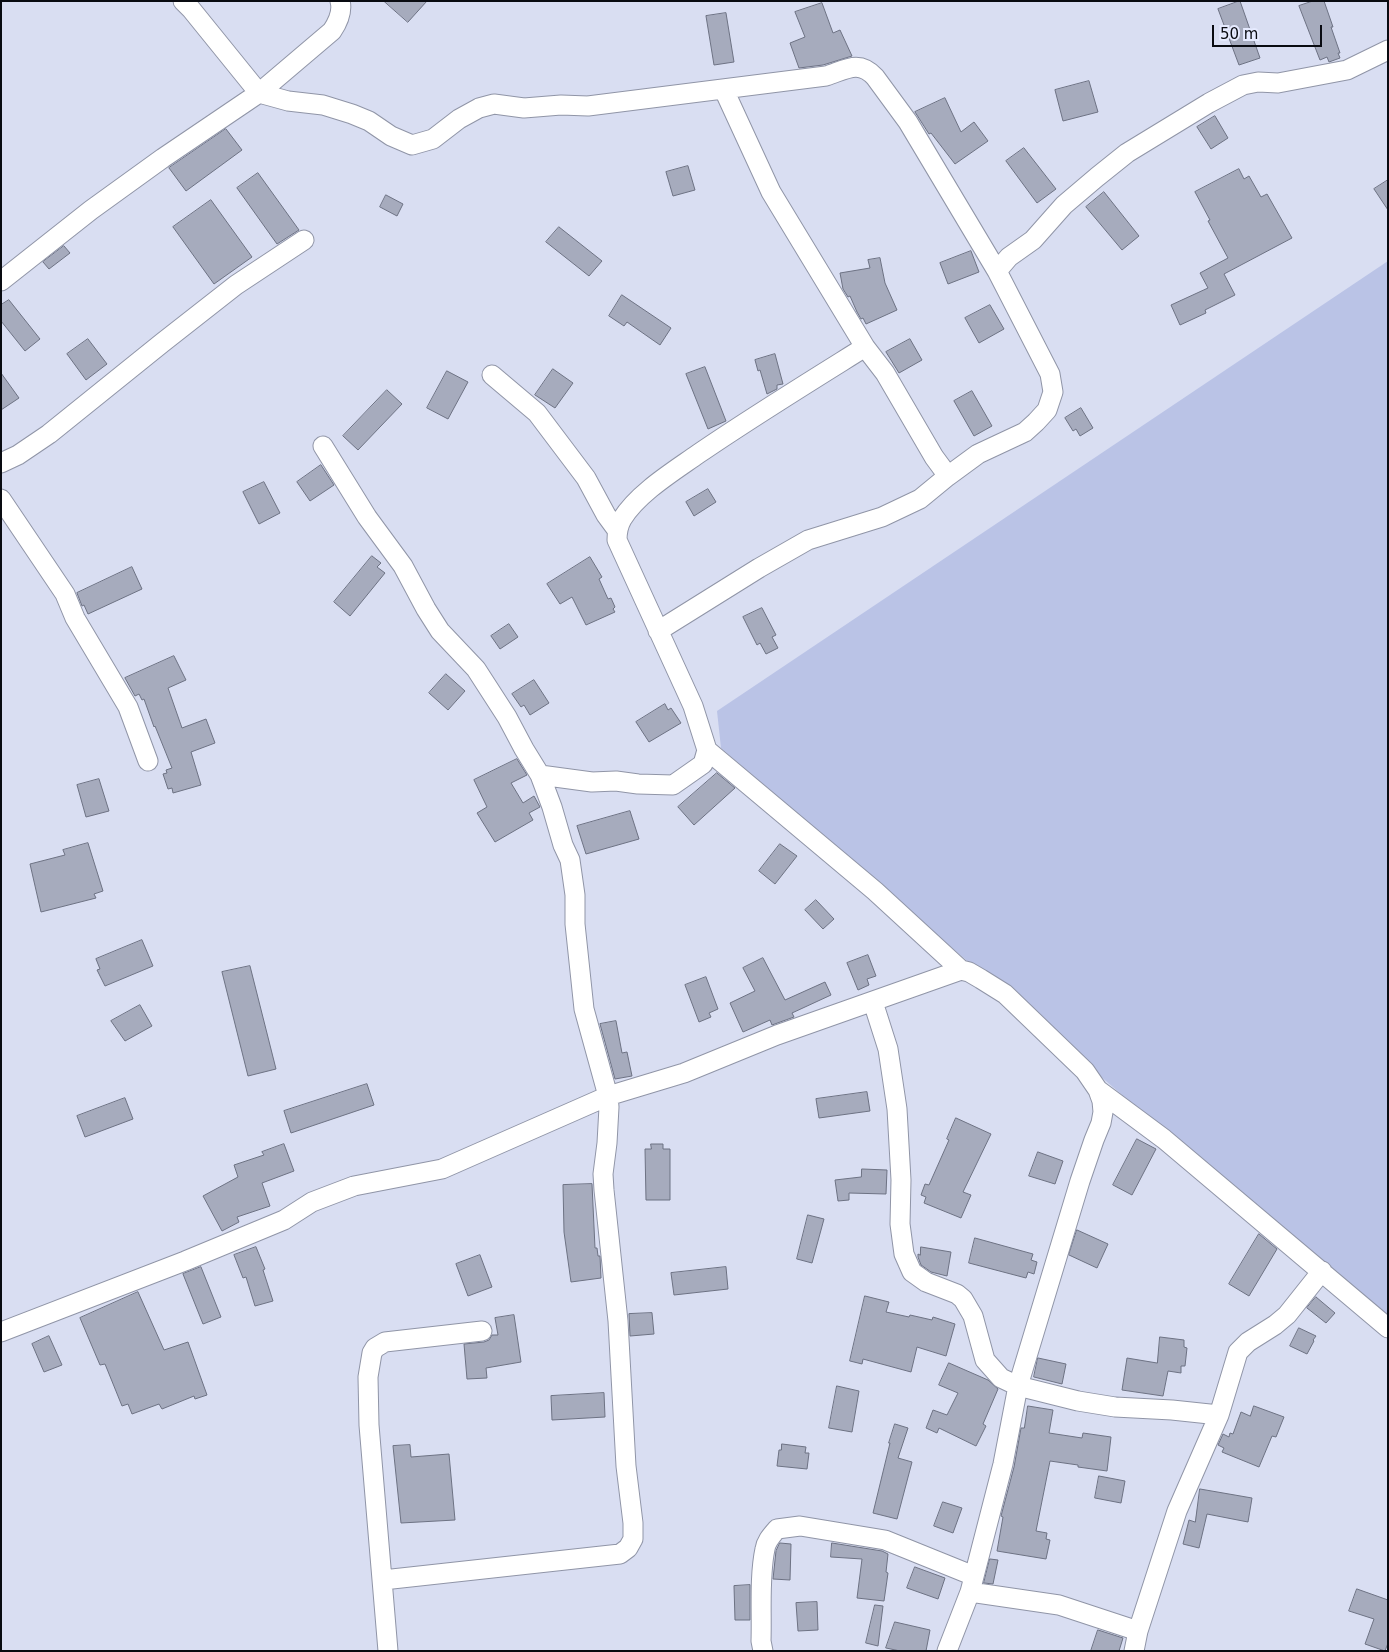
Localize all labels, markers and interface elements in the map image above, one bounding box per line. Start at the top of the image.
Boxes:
scale bar [1214,15,1324,47]
text: 50 m [1220,25,1258,43]

